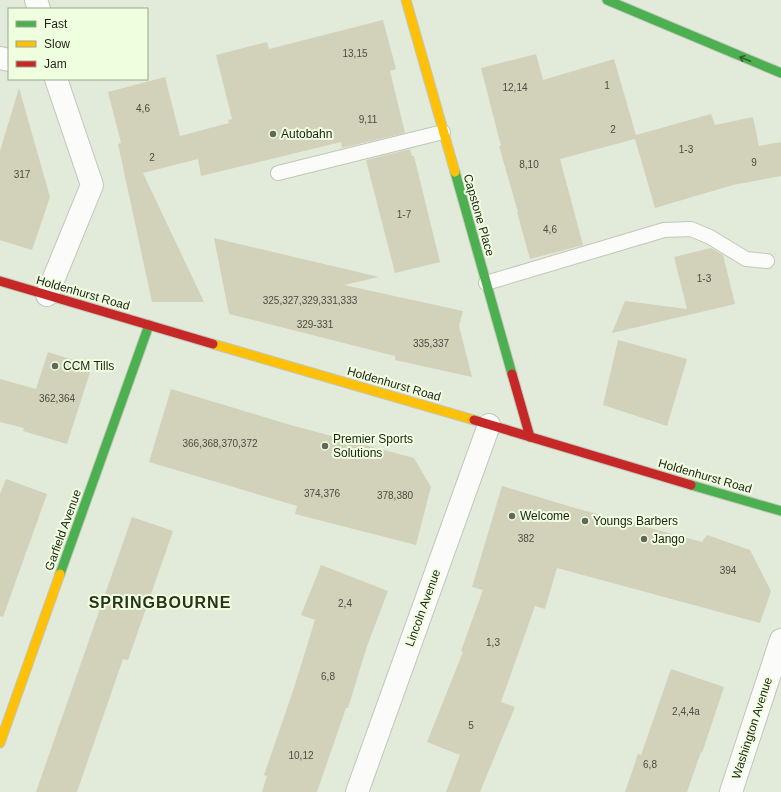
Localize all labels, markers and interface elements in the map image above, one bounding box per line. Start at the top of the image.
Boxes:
legend [8,8,148,80]
text: Fast [44,17,68,31]
text: Slow [44,37,70,51]
house number: 13,15 [342,48,368,59]
one-way arrow [739,54,751,62]
text: Jam [44,57,67,71]
house number: 1 [604,80,610,91]
house number: 12,14 [502,82,528,93]
house number: 4,6 [136,103,150,114]
house number: 9,11 [359,114,378,125]
house number: 2 [610,124,616,135]
place label: Autobahn [281,127,332,141]
marker: Autobahn [268,129,278,139]
house number: 1-3 [679,144,694,155]
house number: 2 [149,152,155,163]
house number: 9 [751,157,757,168]
house number: 8,10 [519,159,539,170]
house number: 317 [14,169,31,180]
street label: Capstone Place [461,172,497,258]
house number: 1-7 [397,209,412,220]
house number: 4,6 [543,224,557,235]
street label: Holdenhurst Road [35,273,131,313]
house number: 1-3 [697,273,712,284]
house number: 325,327,329,331,333 [263,295,358,306]
house number: 329-331 [297,319,334,330]
house number: 335,337 [413,338,450,349]
place label: CCM Tills [63,359,114,373]
marker: CCM Tills [50,361,60,371]
street label: Holdenhurst Road [346,364,442,404]
house number: 362,364 [39,393,76,404]
place label: Premier Sports Solutions [333,432,413,460]
house number: 366,368,370,372 [182,438,258,449]
marker: Premier Sports Solutions [320,441,330,451]
street label: Holdenhurst Road [657,456,753,496]
street label: Garfield Avenue [42,487,84,572]
house number: 374,376 [304,488,341,499]
house number: 378,380 [377,490,414,501]
place label: Welcome [520,509,570,523]
marker: Welcome [507,511,517,521]
place label: Youngs Barbers [593,514,678,528]
marker: Youngs Barbers [580,516,590,526]
place label: Jango [652,532,685,546]
house number: 382 [518,533,535,544]
marker: Jango [639,534,649,544]
house number: 394 [720,565,737,576]
street label: Lincoln Avenue [403,567,444,649]
district label: SPRINGBOURNE [89,594,231,611]
house number: 2,4 [338,598,352,609]
house number: 1,3 [486,637,500,648]
house number: 6,8 [321,671,335,682]
street label: Washington Avenue [729,675,775,781]
house number: 2,4,4a [672,706,700,717]
house number: 5 [468,720,474,731]
house number: 10,12 [288,750,314,761]
house number: 6,8 [643,759,657,770]

